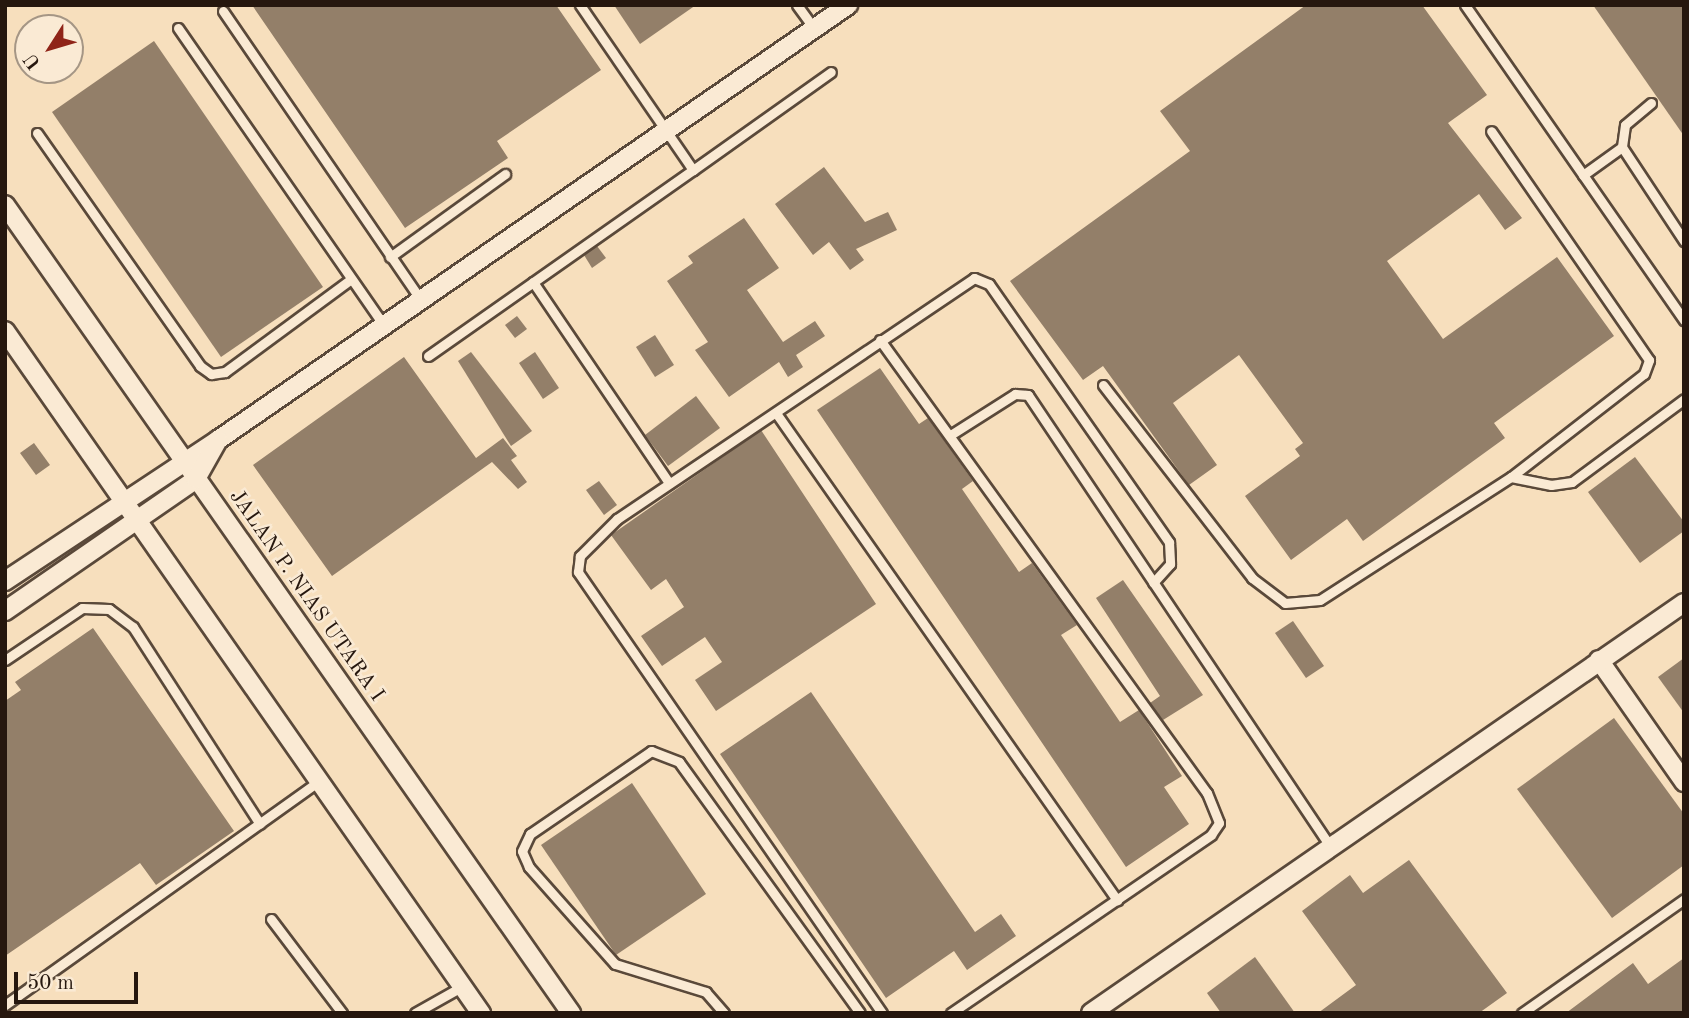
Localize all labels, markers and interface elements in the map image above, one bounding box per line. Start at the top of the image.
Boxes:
north arrow [14,14,84,84]
text: U [21,49,46,72]
street label: JALAN P. NIAS UTARA I [223,485,389,707]
scale bar [18,958,142,1002]
text: 50 m [27,973,74,994]

